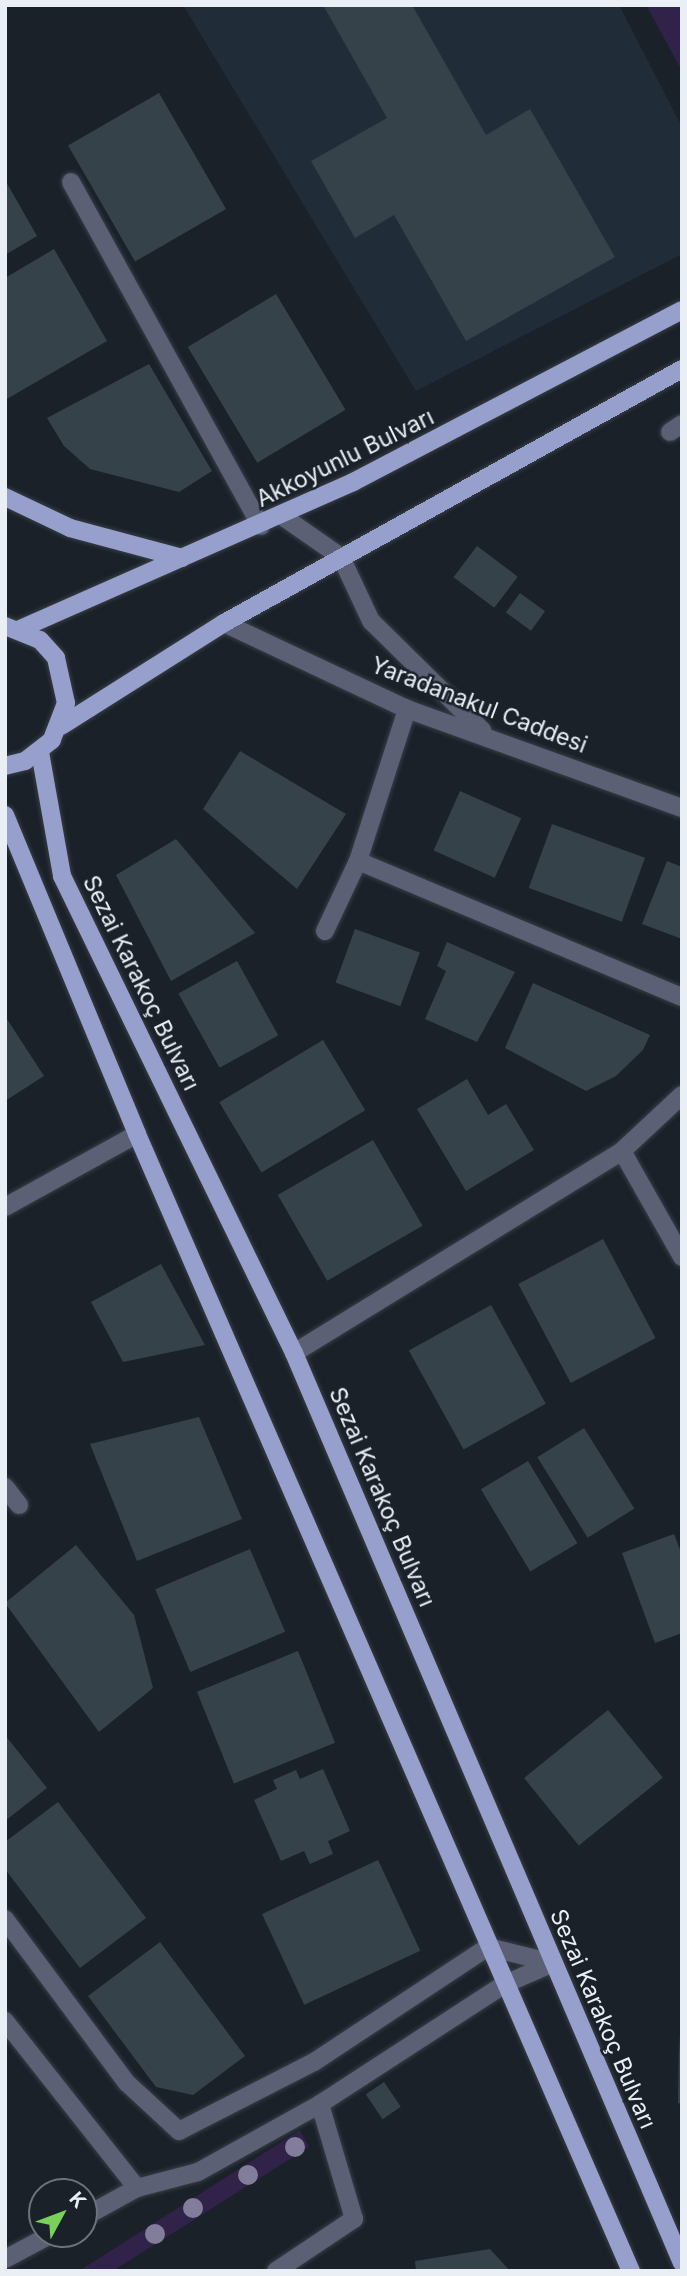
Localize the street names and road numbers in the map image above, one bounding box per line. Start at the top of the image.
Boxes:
street label: Akkoyunlu Bulvarı [252,403,438,513]
street label: Yaradanakul Caddesi [367,651,591,759]
street label: Sezai Karakoç Bulvarı [77,871,205,1095]
street label: Sezai Karakoç Bulvarı [323,1383,441,1611]
street label: Sezai Karakoç Bulvarı [544,1905,662,2133]

